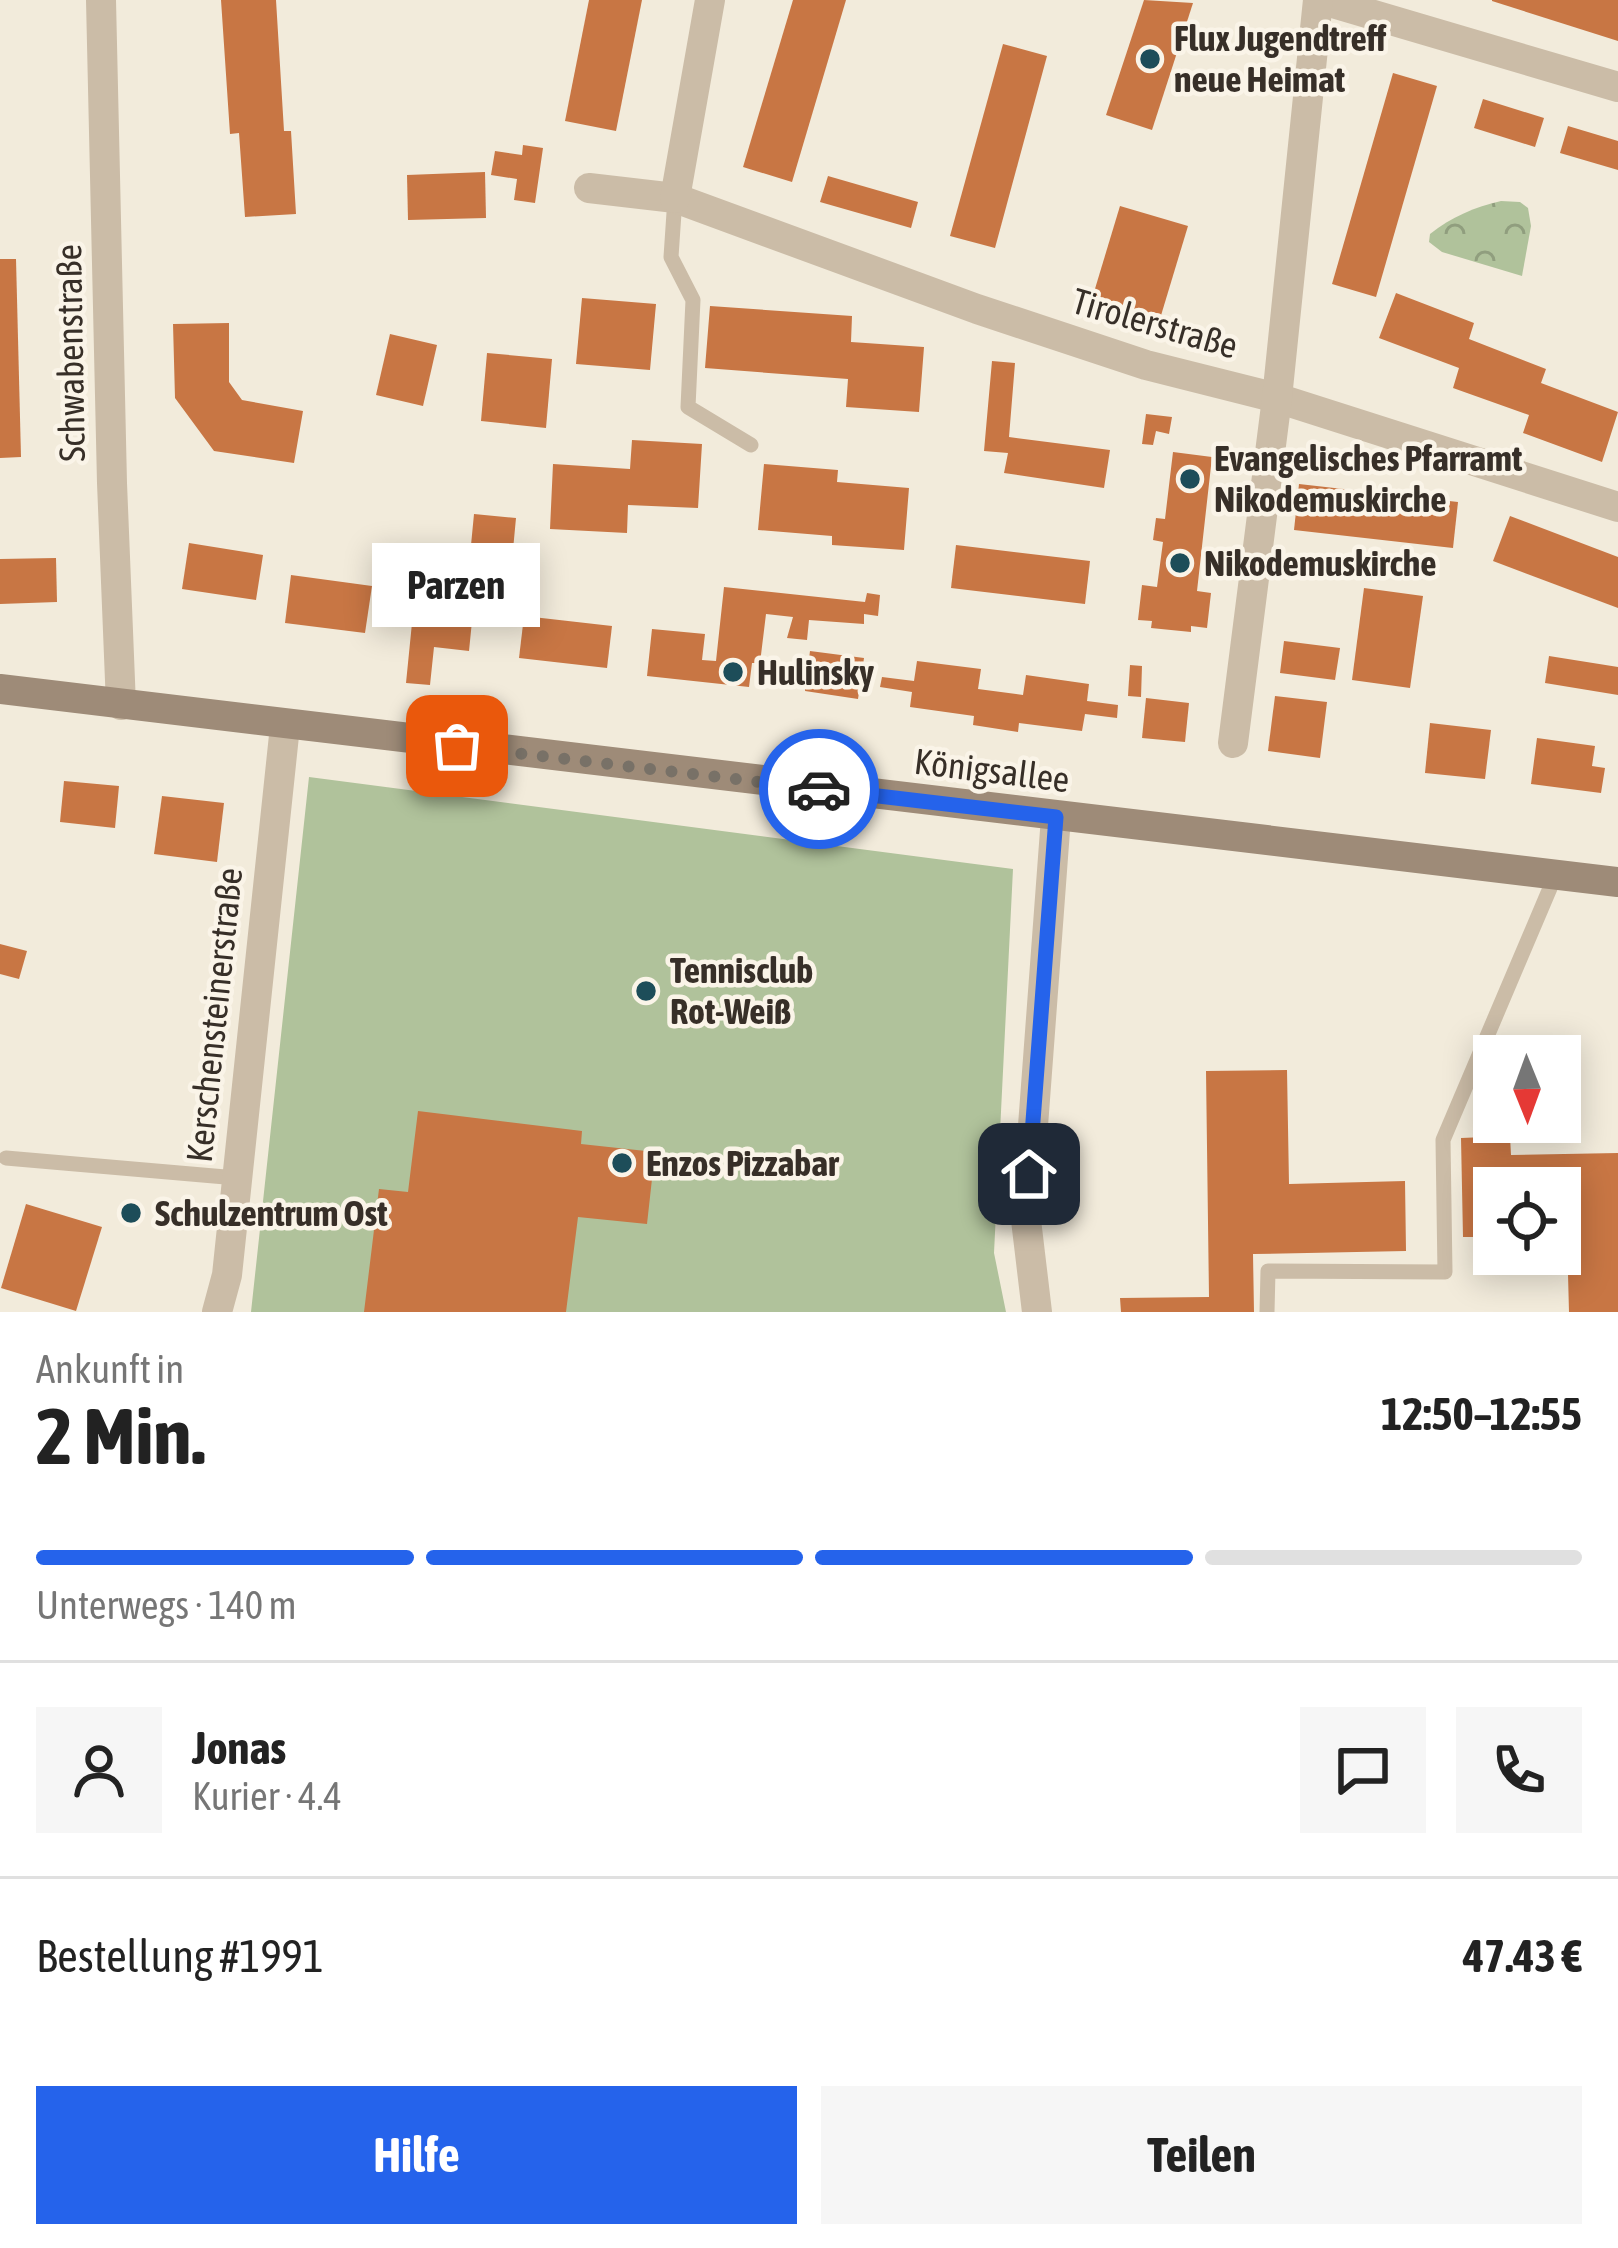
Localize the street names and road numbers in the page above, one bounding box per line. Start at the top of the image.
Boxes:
street label: Schwabenstraße [47,244,93,462]
street label: Tirolerstraße [1067,279,1243,367]
street label: Königsallee [912,740,1072,800]
street label: Kerschensteinerstraße [178,866,250,1164]

